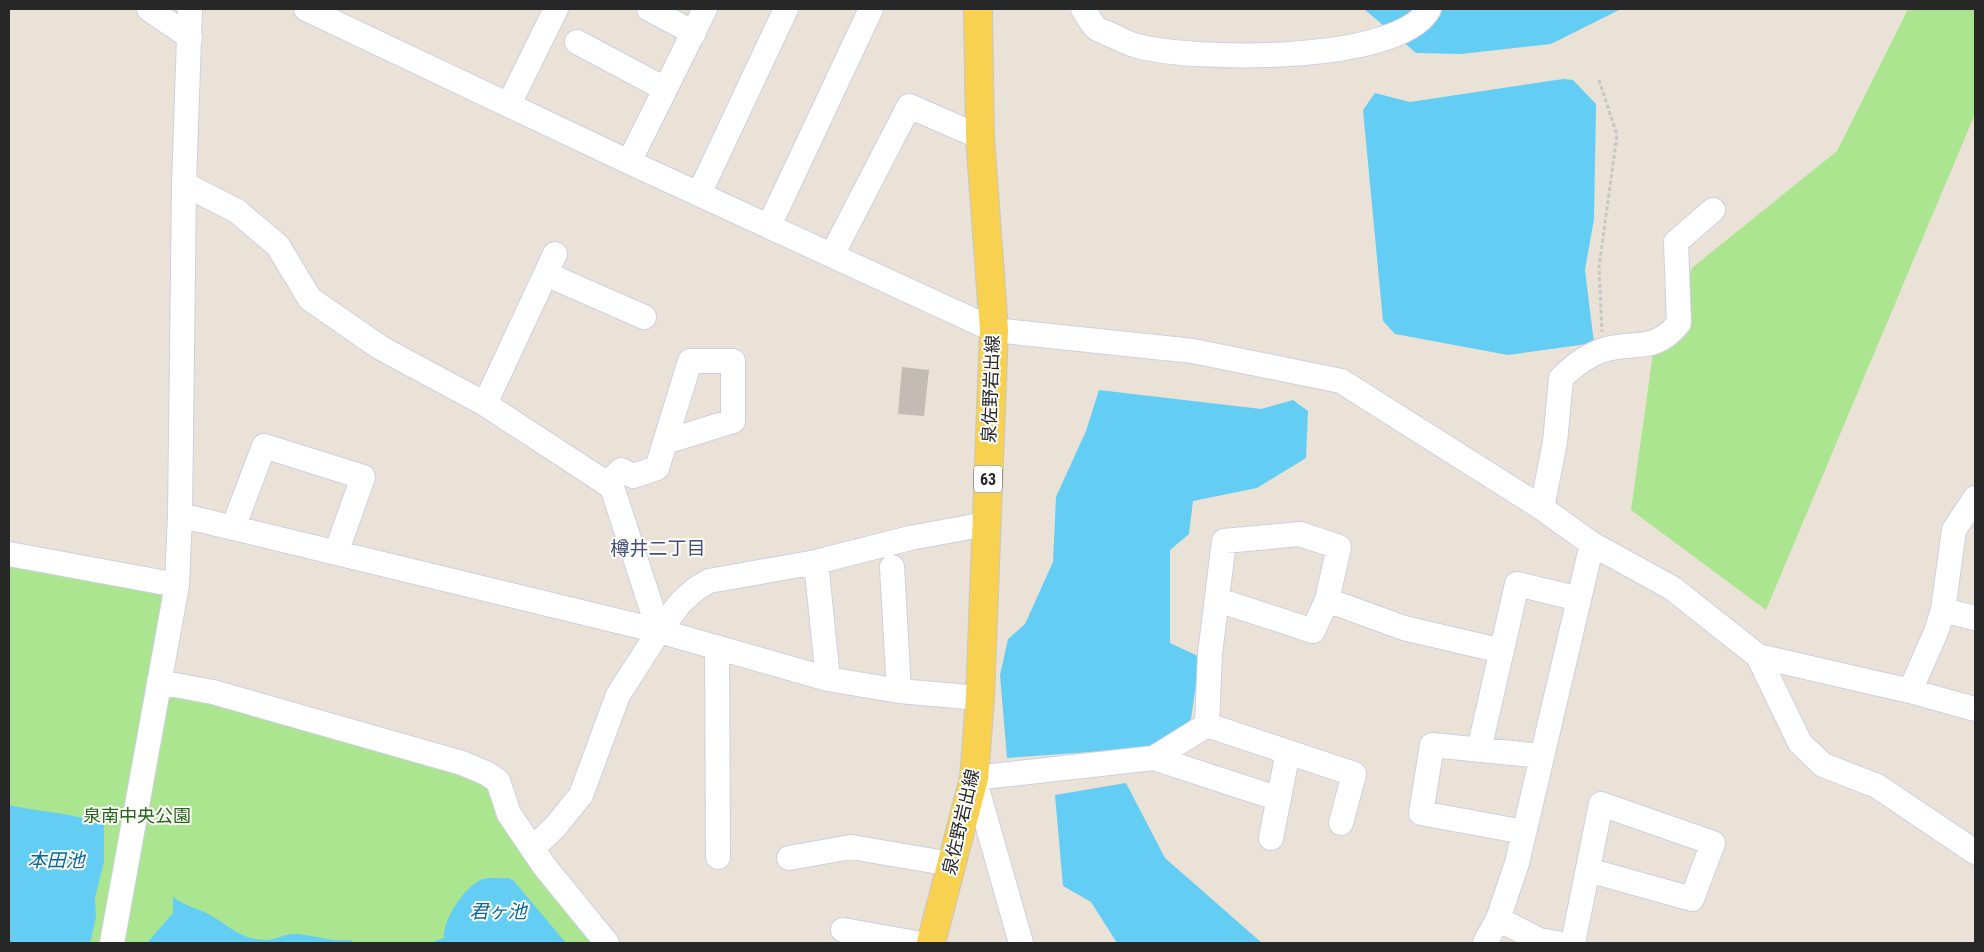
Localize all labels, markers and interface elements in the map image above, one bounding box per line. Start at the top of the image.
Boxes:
street label: 泉佐野岩出線 [978,335,1003,443]
road number: 63 [974,466,1002,492]
district label: 樽井二丁目 [610,537,706,560]
street label: 泉佐野岩出線 [938,767,983,877]
park label: 泉南中央公園 [83,805,191,826]
water label: 本田池 [27,849,86,872]
water label: 君ヶ池 [469,900,528,923]

